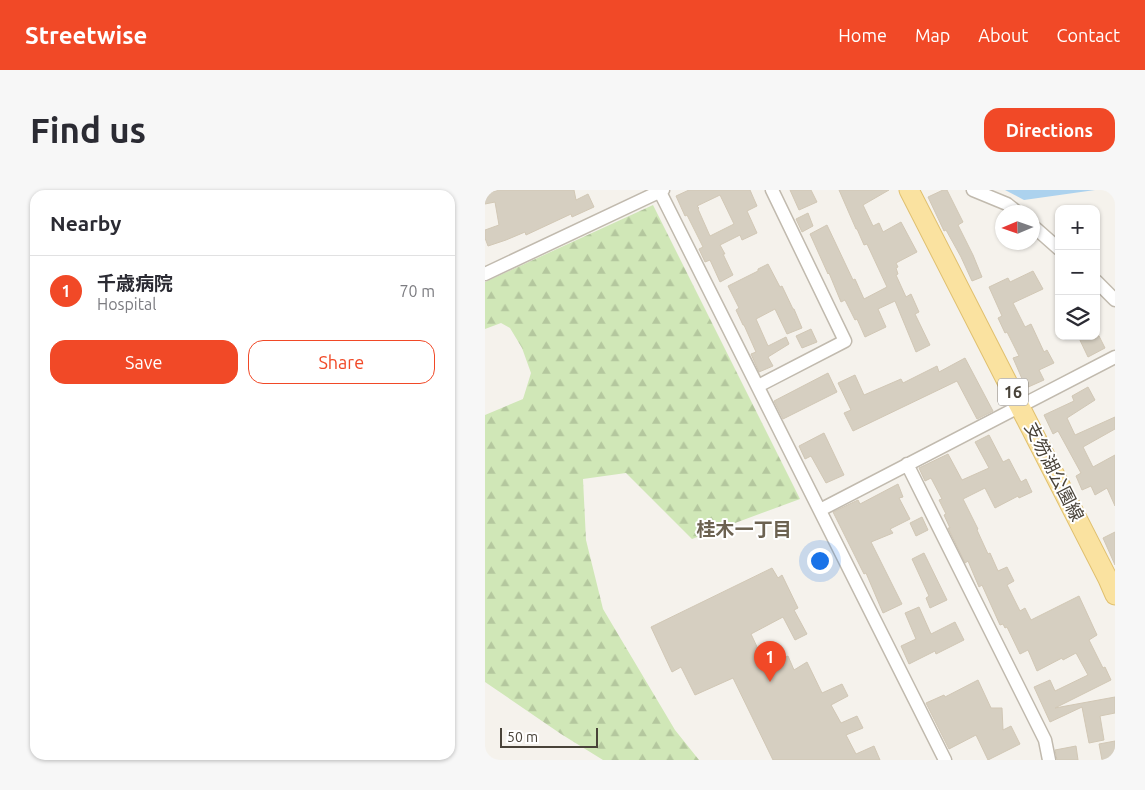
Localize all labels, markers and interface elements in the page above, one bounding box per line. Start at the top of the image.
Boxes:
text: Streetwise [25,22,147,49]
text: Home [838,25,887,45]
text: Map [915,25,950,45]
text: About [978,25,1028,45]
text: Contact [1056,25,1120,45]
button: Directions [984,108,1115,152]
text: Find us [30,110,146,150]
north arrow [995,205,1040,250]
map controls [1055,205,1100,340]
button: + [1055,205,1100,250]
text: Nearby [50,211,121,235]
button: − [1055,250,1100,295]
text: 千歳病院 [97,272,173,294]
text: 1 [61,282,71,300]
text: 70 m [399,282,435,300]
text: Hospital [97,295,156,313]
button: layers [1055,295,1100,340]
button: Save [50,340,238,384]
button: Share [248,340,435,384]
road number: 16 [998,378,1028,406]
street label: 支笏湖公園線 [1021,419,1088,524]
district label: 桂木一丁目 [696,518,792,540]
your location [807,548,833,574]
pin: 1 [754,641,786,682]
scale bar [500,725,597,748]
text: 50 m [507,729,538,745]

